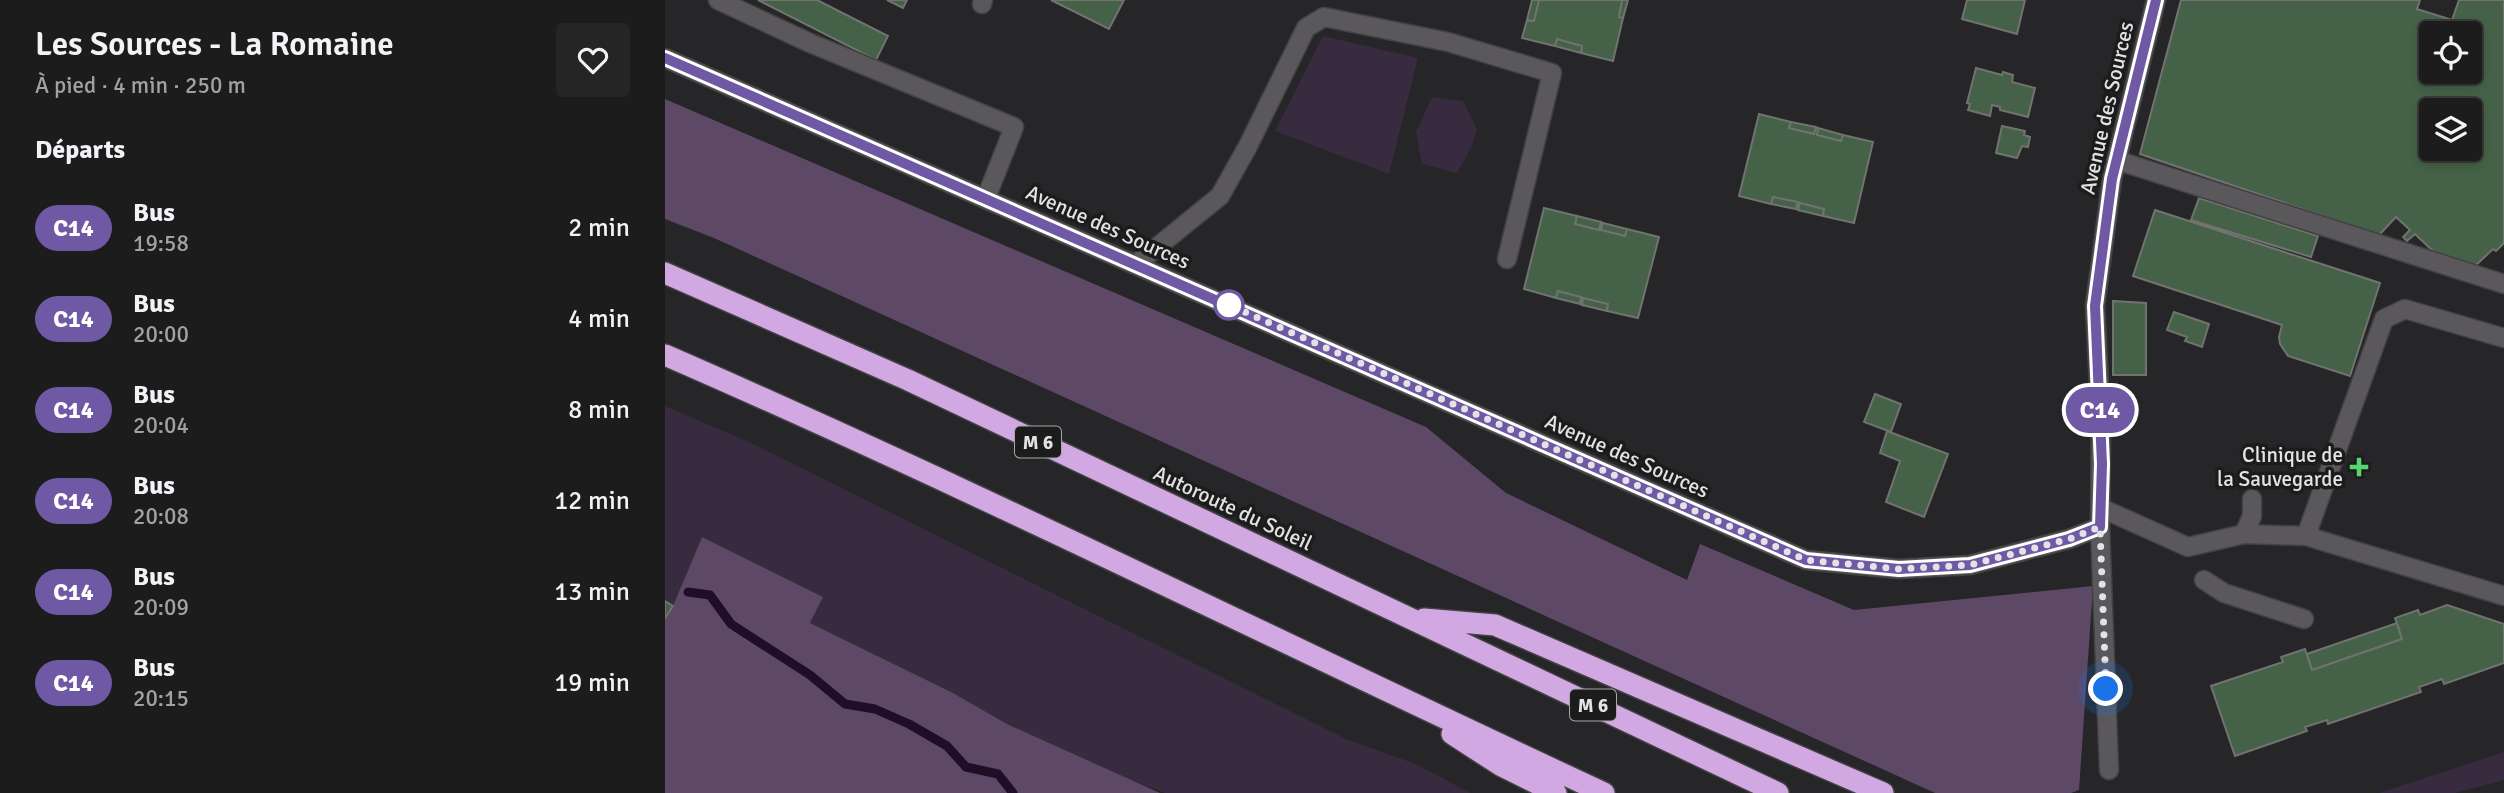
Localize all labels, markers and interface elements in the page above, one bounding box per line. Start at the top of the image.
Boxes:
street label: Avenue des Sources [2074,19,2140,197]
map controls [2419,21,2482,161]
button: locate [2419,21,2482,84]
button: heart [556,23,630,97]
text: Les Sources - La Romaine [35,24,394,65]
text: À pied · 4 min · 250 m [35,71,246,100]
button: layers [2419,98,2482,161]
text: Départs [35,134,125,166]
street label: Avenue des Sources [1022,179,1194,275]
text: Bus [133,197,175,229]
text: 2 min [568,212,630,244]
text: C14 [53,213,94,243]
text: 19:58 [133,229,189,258]
text: Bus [133,288,175,320]
unlabelled marker [1214,290,1244,320]
text: 4 min [568,303,630,335]
text: C14 [53,304,94,334]
text: 20:00 [133,320,189,349]
text: Bus [133,379,175,411]
line badge: C14 [2060,387,2140,433]
text: 8 min [568,394,630,426]
text: C14 [53,395,94,425]
text: C14 [2080,395,2120,425]
street label: Avenue des Sources [1541,408,1713,504]
text: 20:04 [133,411,189,440]
road number: M 6 [1015,426,1061,458]
place label: Clinique de la Sauvegarde [2217,442,2343,492]
marker: Clinique de la Sauvegarde [2349,457,2369,477]
street label: Autoroute du Soleil [1149,460,1317,556]
text: Bus [133,470,175,502]
text: 12 min [554,485,630,517]
text: C14 [53,486,94,516]
text: 20:08 [133,502,189,531]
text: Bus [133,561,175,593]
text: 13 min [554,576,630,608]
text: C14 [53,577,94,607]
text: 20:09 [133,593,189,622]
text: Bus [133,652,175,684]
text: 19 min [554,667,630,699]
text: C14 [53,668,94,698]
your location [2088,671,2123,706]
text: 20:15 [133,684,189,713]
road number: M 6 [1570,690,1616,720]

